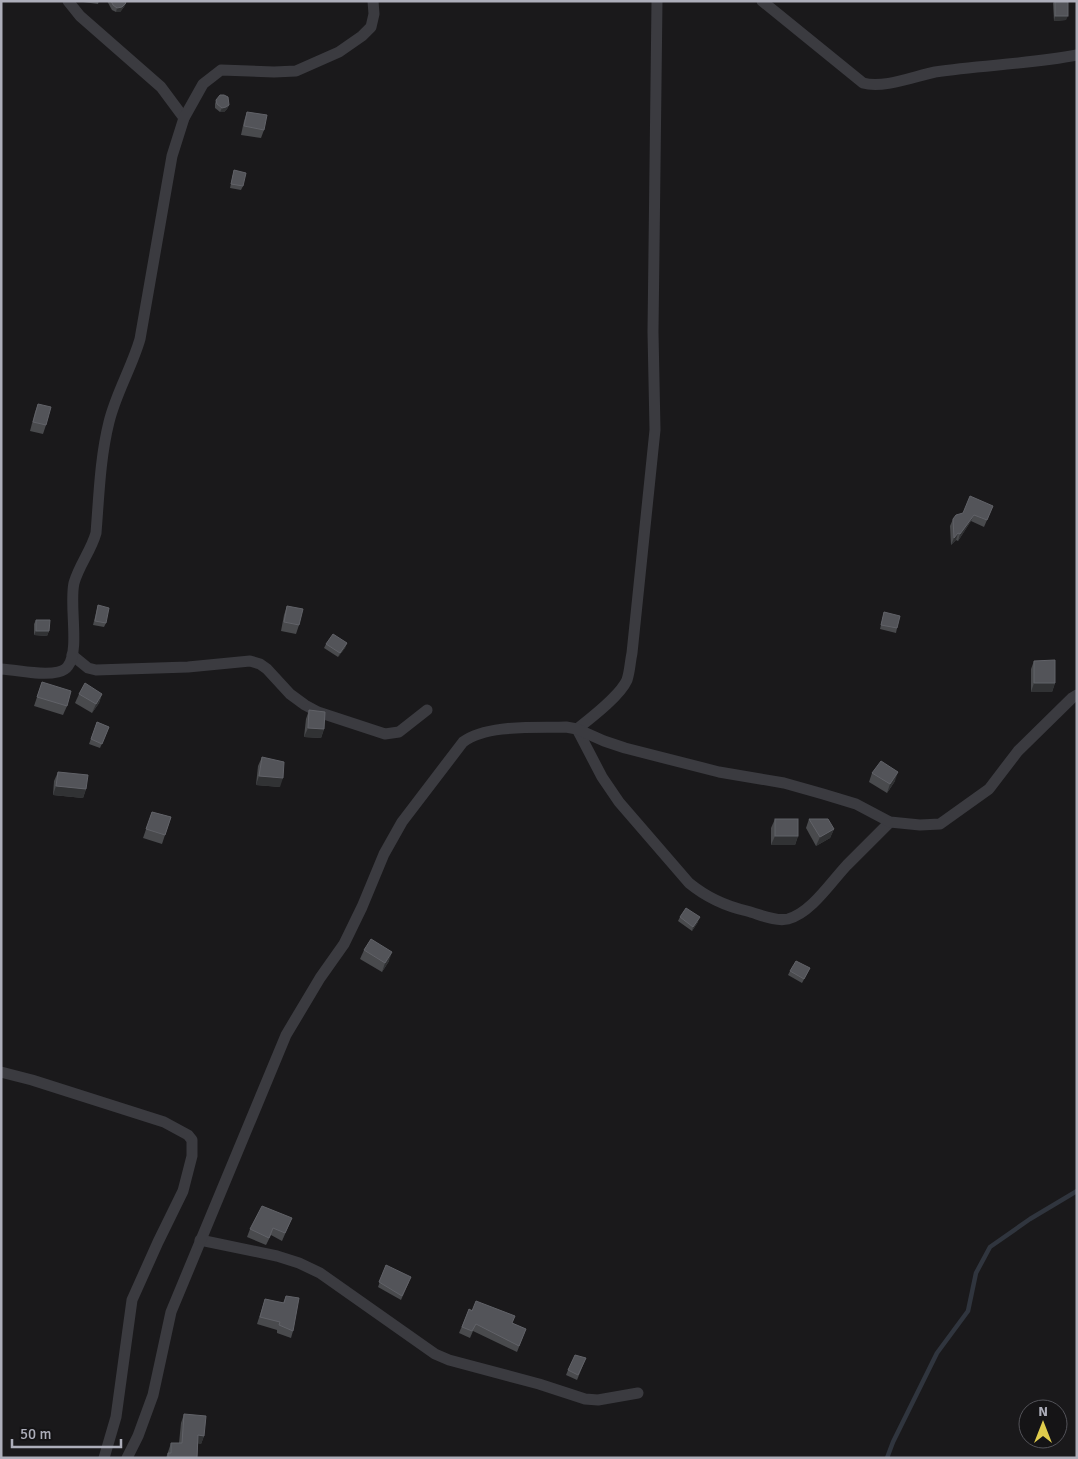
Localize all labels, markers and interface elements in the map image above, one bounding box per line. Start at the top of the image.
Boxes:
north arrow [1018,1399,1068,1449]
text: N [1038,1403,1048,1420]
scale bar [12,1416,121,1448]
text: 50 m [20,1425,51,1443]

